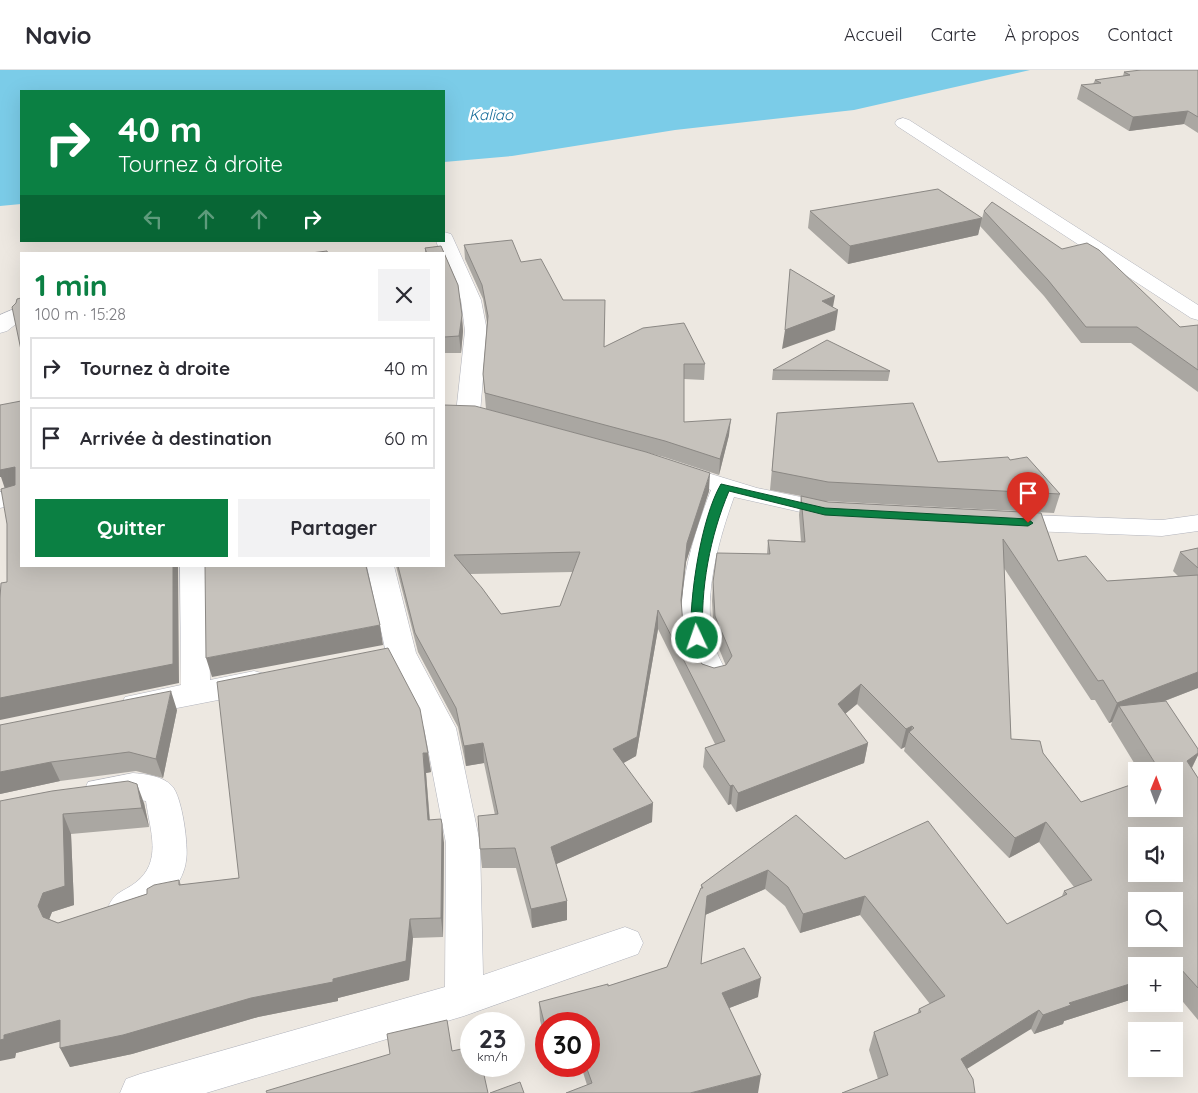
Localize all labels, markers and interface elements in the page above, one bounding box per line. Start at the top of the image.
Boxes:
text: Navio [25,20,92,50]
text: Accueil [844,23,903,46]
text: Carte [931,23,976,46]
text: À propos [1004,23,1080,46]
text: Contact [1108,23,1173,46]
water label: Kaliao [469,105,514,124]
text: 40 m [118,107,202,151]
icon: right [35,110,100,175]
text: Tournez à droite [118,150,283,178]
icon: left [139,205,167,233]
icon: ahead [192,205,220,233]
icon: ahead [245,205,273,233]
icon: right [298,205,326,233]
text: 1 min [35,266,108,304]
button: close [378,269,430,321]
text: 100 m · 15:28 [35,304,126,324]
icon: right [37,354,65,382]
text: Tournez à droite [80,356,230,380]
text: 40 m [384,356,428,380]
icon: arrive [37,424,65,452]
text: Arrivée à destination [80,426,272,450]
text: 60 m [384,426,428,450]
pin [1007,472,1049,523]
icon: arrive [1014,479,1042,507]
button: Quitter [35,499,228,557]
button: Partager [238,499,430,557]
position arrow [670,611,722,663]
north arrow [1128,762,1182,818]
map controls [1128,762,1183,1077]
button: sound [1128,827,1183,882]
button: search [1128,892,1183,947]
button: + [1128,957,1183,1012]
speed limit sign: 30 [535,1012,600,1077]
button: − [1128,1022,1183,1077]
text: 23 [479,1023,506,1054]
text: km/h [477,1049,508,1064]

